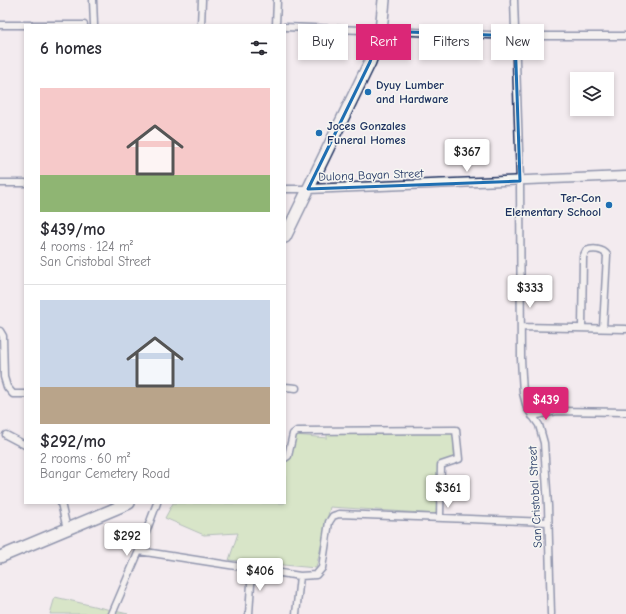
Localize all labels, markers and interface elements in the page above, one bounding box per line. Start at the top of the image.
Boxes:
chip: Buy [298,24,348,60]
chip: Rent [356,24,411,60]
chip: Filters [419,24,483,60]
chip: New [491,24,544,60]
icon: filters [248,37,270,59]
text: 6 homes [40,39,102,58]
map controls [570,72,614,116]
button: layers [570,72,614,116]
place label: Dyuy Lumber and Hardware [376,78,449,106]
marker: Dyuy Lumber and Hardware [363,87,373,97]
icon: home [119,114,191,186]
place label: Joces Gonzales Funeral Homes [327,119,406,147]
marker: Joces Gonzales Funeral Homes [314,128,324,138]
pin: $367 [443,139,491,173]
text: $367 [454,144,480,159]
street label: Dulong Bayan Street [318,166,424,184]
place label: Ter-Con Elementary School [505,191,601,219]
marker: Ter-Con Elementary School [604,200,614,210]
text: $439/mo [40,220,105,239]
text: 4 rooms · 124 m² [40,239,133,254]
text: San Cristobal Street [40,254,151,269]
pin: $333 [506,275,554,309]
text: $333 [516,280,544,295]
icon: home [119,326,191,398]
pin: $439 [522,387,570,421]
text: $439 [532,392,560,407]
text: $292/mo [40,432,106,451]
street label: San Cristobal Street [525,445,545,548]
text: 2 rooms · 60 m² [40,451,130,466]
text: Bangar Cemetery Road [40,466,170,481]
pin: $361 [424,475,472,509]
text: $361 [435,480,461,495]
pin: $292 [103,523,151,557]
text: $292 [113,528,141,543]
pin: $406 [236,558,284,592]
text: $406 [246,563,274,578]

